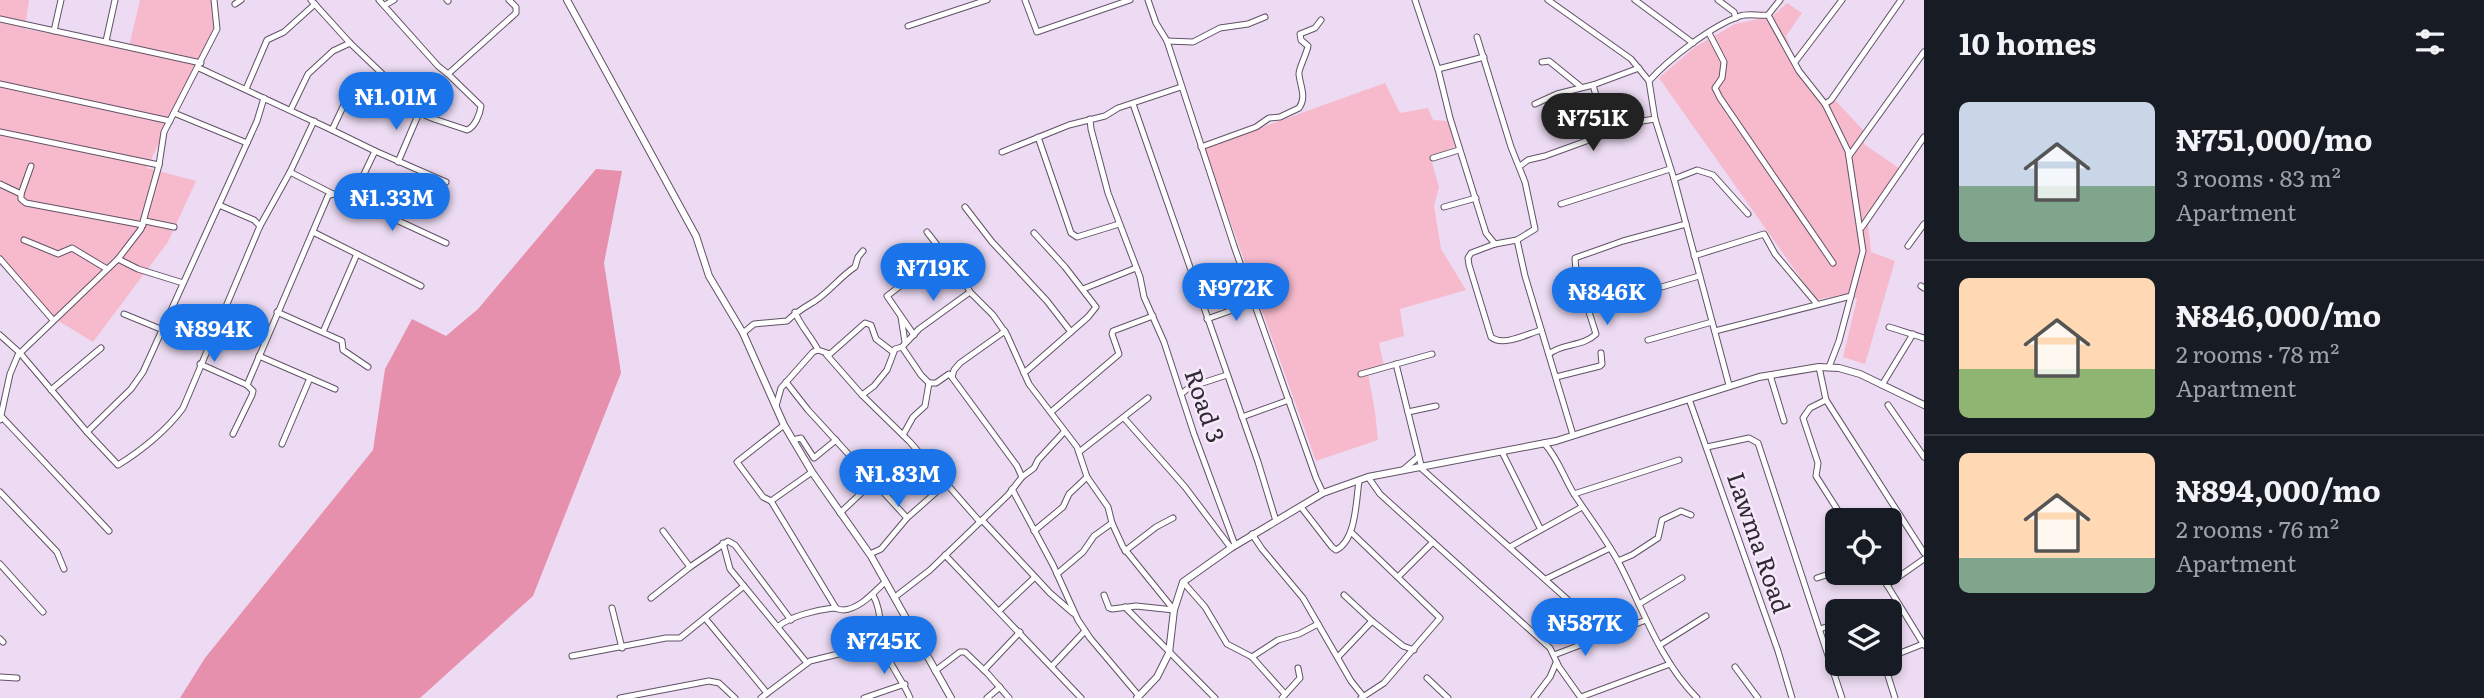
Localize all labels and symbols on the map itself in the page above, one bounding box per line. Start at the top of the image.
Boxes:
pin: ₦1.01M [339,72,453,132]
pin: ₦751K [1544,94,1642,153]
pin: ₦1.33M [335,174,449,233]
pin: ₦719K [884,244,982,303]
pin: ₦972K [1187,264,1285,323]
pin: ₦846K [1558,268,1656,327]
pin: ₦894K [165,304,263,364]
street label: Road 3 [1177,364,1235,447]
pin: ₦1.83M [841,449,955,509]
street label: Lawma Road [1720,467,1801,618]
pin: ₦587K [1536,598,1634,658]
pin: ₦745K [835,616,933,676]

